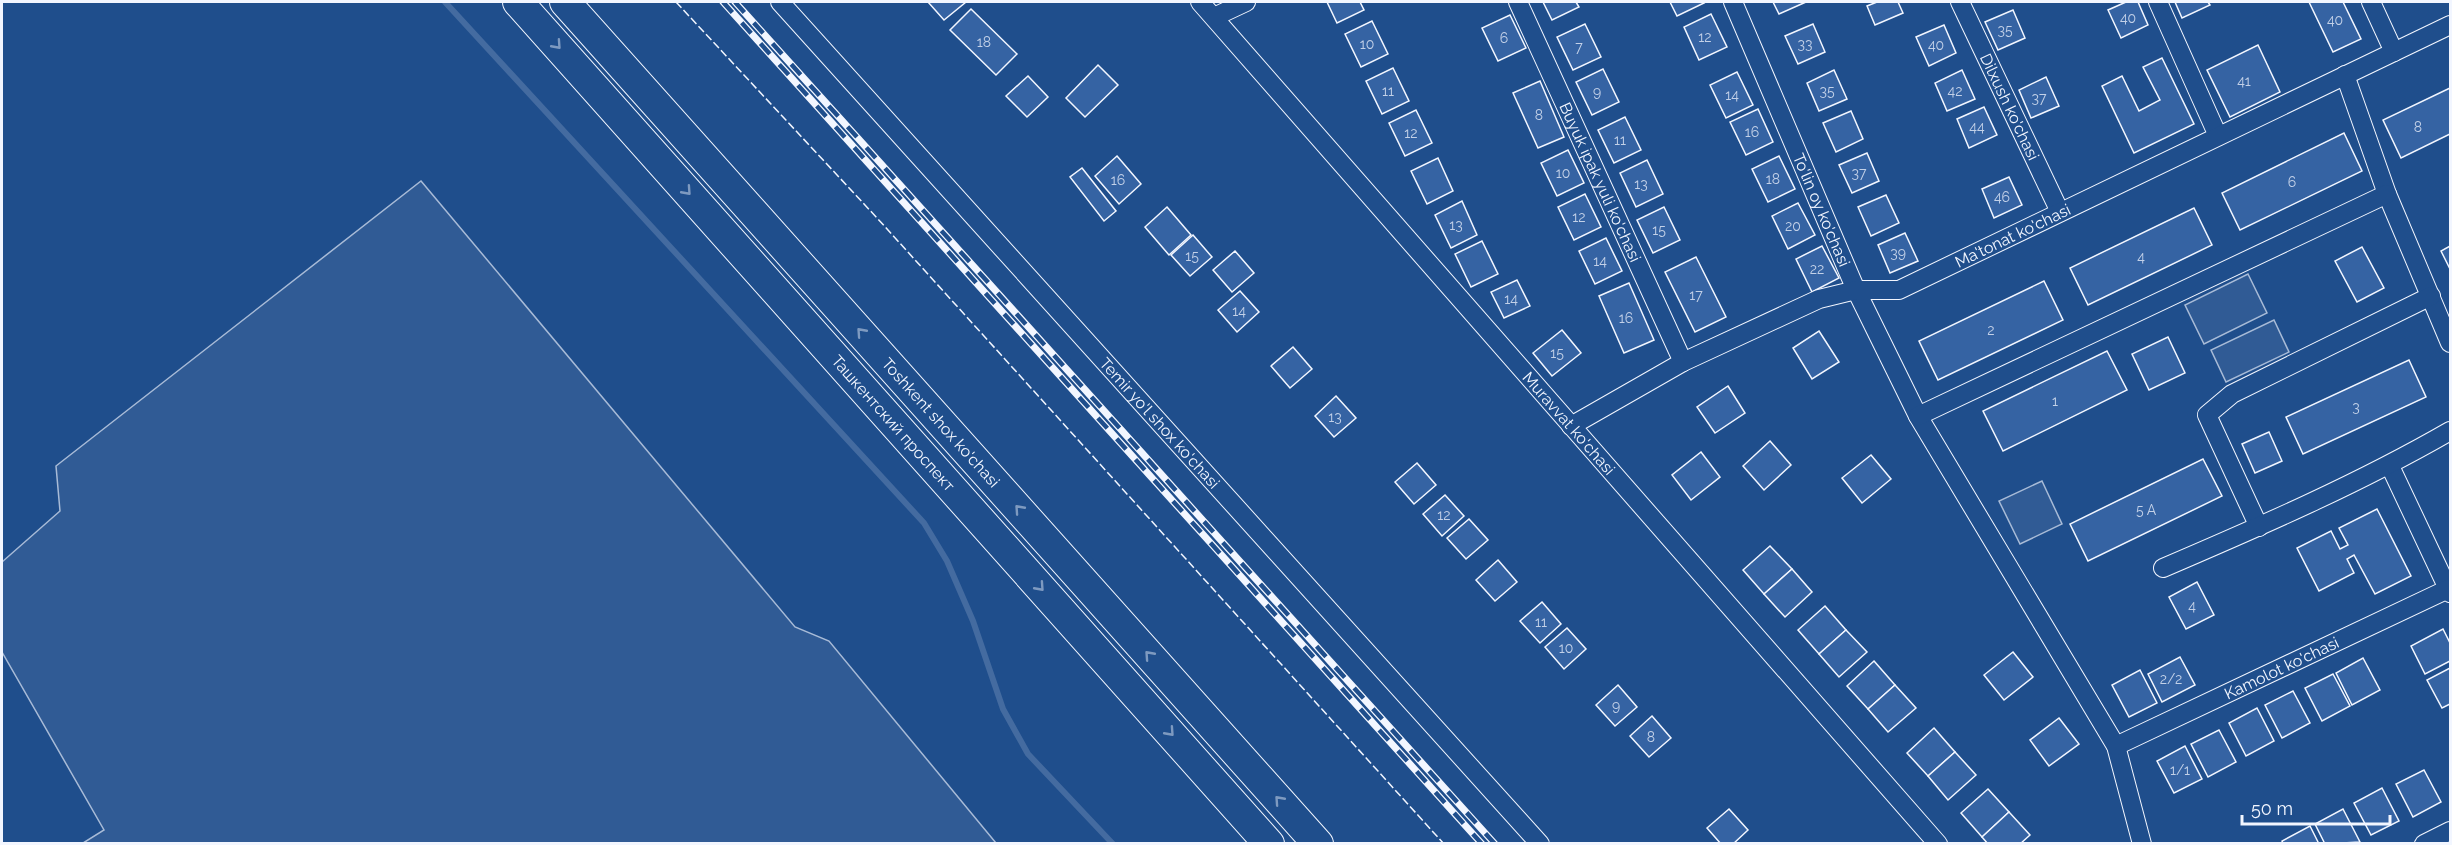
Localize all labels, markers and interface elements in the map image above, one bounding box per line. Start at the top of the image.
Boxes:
house number: 40 [2120,10,2136,26]
house number: 40 [2327,12,2343,28]
house number: 35 [1997,22,2013,38]
house number: 12 [1698,29,1712,45]
house number: 6 [1500,30,1508,46]
house number: 18 [977,34,991,50]
house number: 10 [1360,36,1374,52]
house number: 33 [1798,36,1812,52]
house number: 40 [1928,37,1944,53]
one-way arrow [550,38,561,49]
house number: 7 [1575,39,1583,55]
street label: Dilxush ko'chasi [1976,50,2043,163]
house number: 41 [2237,73,2251,89]
house number: 11 [1382,83,1394,99]
house number: 35 [1819,83,1835,99]
house number: 42 [1948,83,1962,99]
house number: 9 [1593,84,1601,100]
house number: 14 [1725,87,1739,103]
house number: 37 [2032,90,2047,106]
street label: Buyuk ipak yuli ko'chasi [1555,99,1645,265]
house number: 8 [1535,107,1543,123]
house number: 44 [1969,119,1985,135]
house number: 8 [2414,119,2422,135]
house number: 16 [1745,124,1759,140]
house number: 12 [1404,125,1418,141]
house number: 11 [1614,132,1626,148]
street label: To'lin oy ko'chasi [1789,151,1854,270]
house number: 10 [1556,165,1570,181]
house number: 37 [1852,165,1867,181]
house number: 18 [1766,171,1780,187]
house number: 16 [1111,172,1125,188]
house number: 6 [2288,174,2296,190]
house number: 13 [1634,176,1648,192]
one-way arrow [680,184,691,194]
house number: 46 [1994,189,2010,205]
street label: Ma'tonat ko'chasi [1952,200,2074,272]
house number: 12 [1572,209,1586,225]
house number: 13 [1449,217,1463,233]
house number: 20 [1785,218,1801,234]
house number: 15 [1652,222,1666,238]
house number: 39 [1890,245,1906,261]
house number: 15 [1185,248,1199,264]
house number: 4 [2137,249,2145,265]
house number: 14 [1593,253,1607,269]
house number: 22 [1810,261,1824,277]
house number: 17 [1689,287,1703,303]
house number: 14 [1504,291,1518,307]
house number: 14 [1232,303,1246,319]
house number: 16 [1619,310,1633,326]
house number: 2 [1987,322,1995,338]
one-way arrow [857,329,868,339]
house number: 15 [1550,345,1564,361]
street label: Ташкентский проспект [827,351,959,495]
street label: Toshkent shox ko'chasi [878,354,1003,491]
street label: Temir yo'l shox ko'chasi [1096,354,1223,493]
street label: Muravvat ko'chasi [1519,368,1619,479]
house number: 1 [2052,393,2058,409]
house number: 3 [2352,399,2360,415]
house number: 13 [1328,409,1342,425]
house number: 5 А [2136,502,2157,518]
one-way arrow [1015,505,1026,516]
house number: 12 [1437,507,1451,523]
one-way arrow [1033,580,1044,591]
house number: 4 [2188,598,2196,614]
house number: 11 [1535,614,1547,630]
street label: Kamolot ko'chasi [2221,633,2342,703]
house number: 10 [1559,640,1573,656]
one-way arrow [1145,651,1156,661]
house number: 2/2 [2160,671,2182,687]
house number: 9 [1612,698,1620,714]
one-way arrow [1163,726,1174,736]
house number: 8 [1647,729,1655,745]
house number: 1/1 [2170,762,2190,778]
scale bar [2242,788,2390,826]
one-way arrow [1275,796,1286,807]
text: 50 m [2251,798,2293,819]

